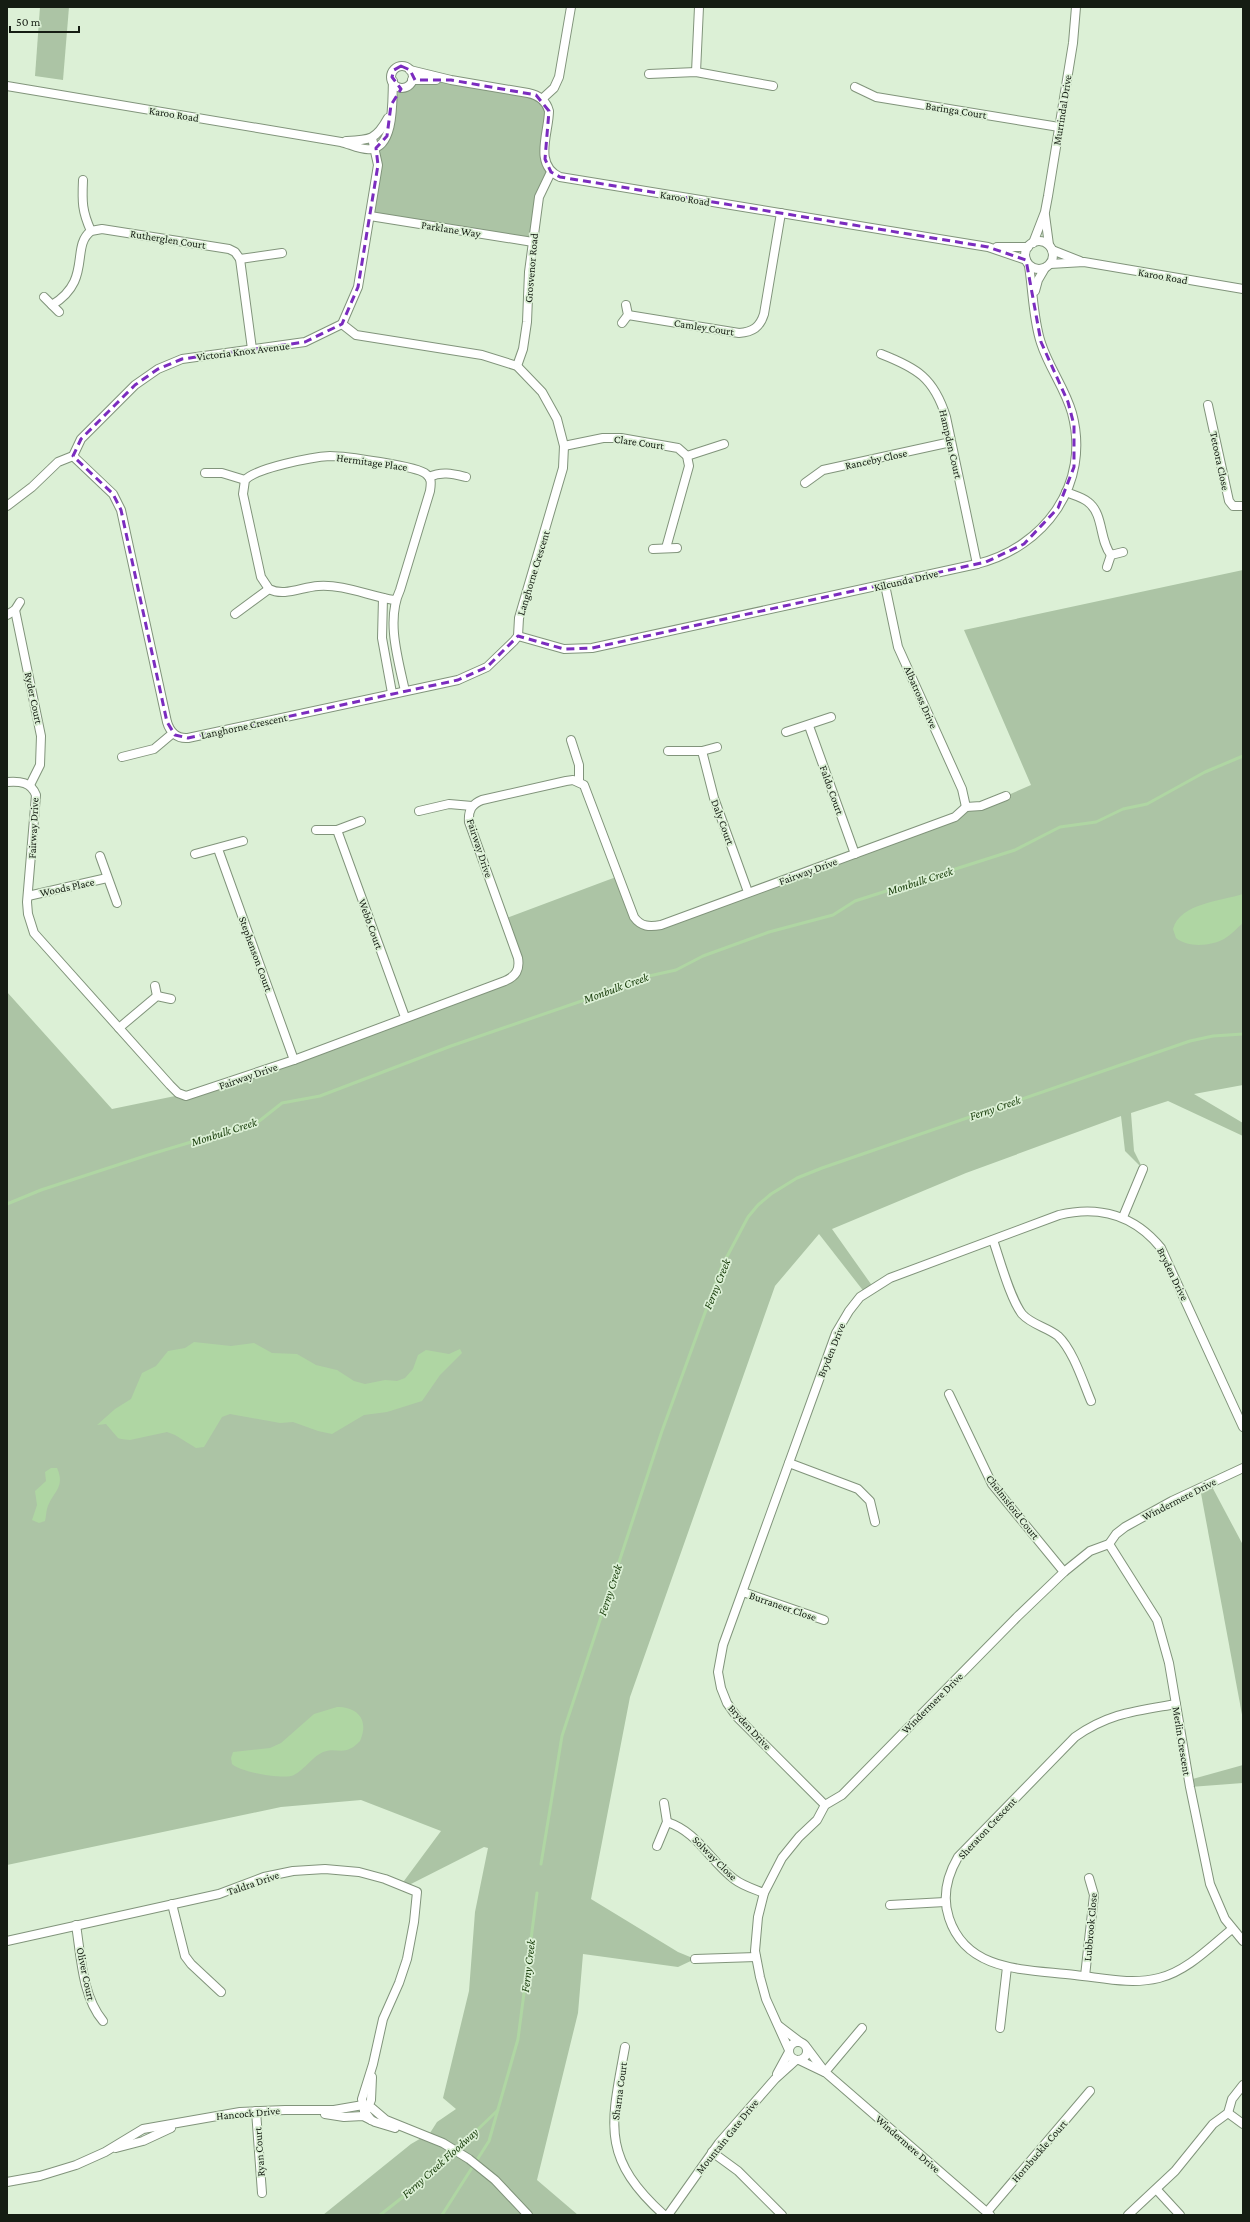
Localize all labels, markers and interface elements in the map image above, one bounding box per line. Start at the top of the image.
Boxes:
scale bar [10,8,79,34]
text: 50 m [16,15,41,29]
street label: Murrindal Drive [1050,74,1074,146]
street label: Baringa Court [925,99,988,122]
street label: Karoo Road [148,104,200,124]
street label: Karoo Road [659,188,711,208]
street label: Parklane Way [420,218,483,241]
street label: Rutherglen Court [129,227,207,252]
street label: Grosvenor Road [522,233,540,303]
street label: Karoo Road [1137,266,1189,286]
street label: Camley Court [673,316,735,339]
street label: Victoria Knox Avenue [196,339,290,363]
street label: Hampden Court [936,408,965,480]
street label: Tetoora Close [1208,431,1232,492]
street label: Clare Court [613,433,665,451]
street label: Ranceby Close [844,447,908,472]
street label: Hermitage Place [336,451,408,474]
street label: Langhorne Crescent [514,529,553,617]
street label: Kilcunda Drive [873,567,939,593]
street label: Albatross Drive [902,664,940,730]
street label: Ryder Court [22,671,45,726]
street label: Langhorne Crescent [200,711,289,742]
street label: Faldo Court [818,764,847,817]
street label: Fairway Drive [25,797,42,859]
street label: Daly Court [708,798,737,847]
street label: Fairway Drive [464,817,495,879]
street label: Fairway Drive [777,855,839,888]
water label: Monbulk Creek [884,864,955,899]
street label: Woods Place [39,875,96,899]
street label: Webb Court [356,897,386,951]
street label: Stephenson Court [236,915,275,994]
water label: Monbulk Creek [581,969,651,1007]
street label: Fairway Drive [217,1060,279,1093]
water label: Ferny Creek [968,1093,1023,1123]
water label: Monbulk Creek [188,1115,259,1150]
street label: Bryden Drive [1154,1246,1191,1303]
water label: Ferny Creek [701,1256,734,1311]
street label: Bryden Drive [815,1321,848,1379]
street label: Chelmsford Court [984,1472,1042,1542]
street label: Windermere Drive [1140,1475,1218,1523]
water label: Ferny Creek [595,1562,625,1617]
street label: Burraneer Close [748,1589,818,1623]
street label: Windermere Drive [899,1670,965,1736]
street label: Bryden Drive [725,1702,774,1753]
street label: Merlin Crescent [1171,1706,1193,1777]
street label: Sheraton Crescent [955,1794,1019,1861]
street label: Solway Close [690,1833,740,1883]
street label: Taldra Drive [225,1868,281,1897]
street label: Lubbrook Close [1081,1892,1099,1962]
water label: Ferny Creek [518,1938,538,1993]
street label: Oliver Court [74,1946,98,2002]
street label: Sharna Court [609,2061,629,2121]
street label: Mountain Gate Drive [693,2096,761,2176]
street label: Hancock Drive [216,2104,281,2122]
street label: Windermere Drive [873,2113,943,2175]
street label: Hornbuckle Court [1009,2117,1070,2185]
water label: Ferny Creek Floodway [399,2125,481,2201]
street label: Ryan Court [251,2127,268,2177]

